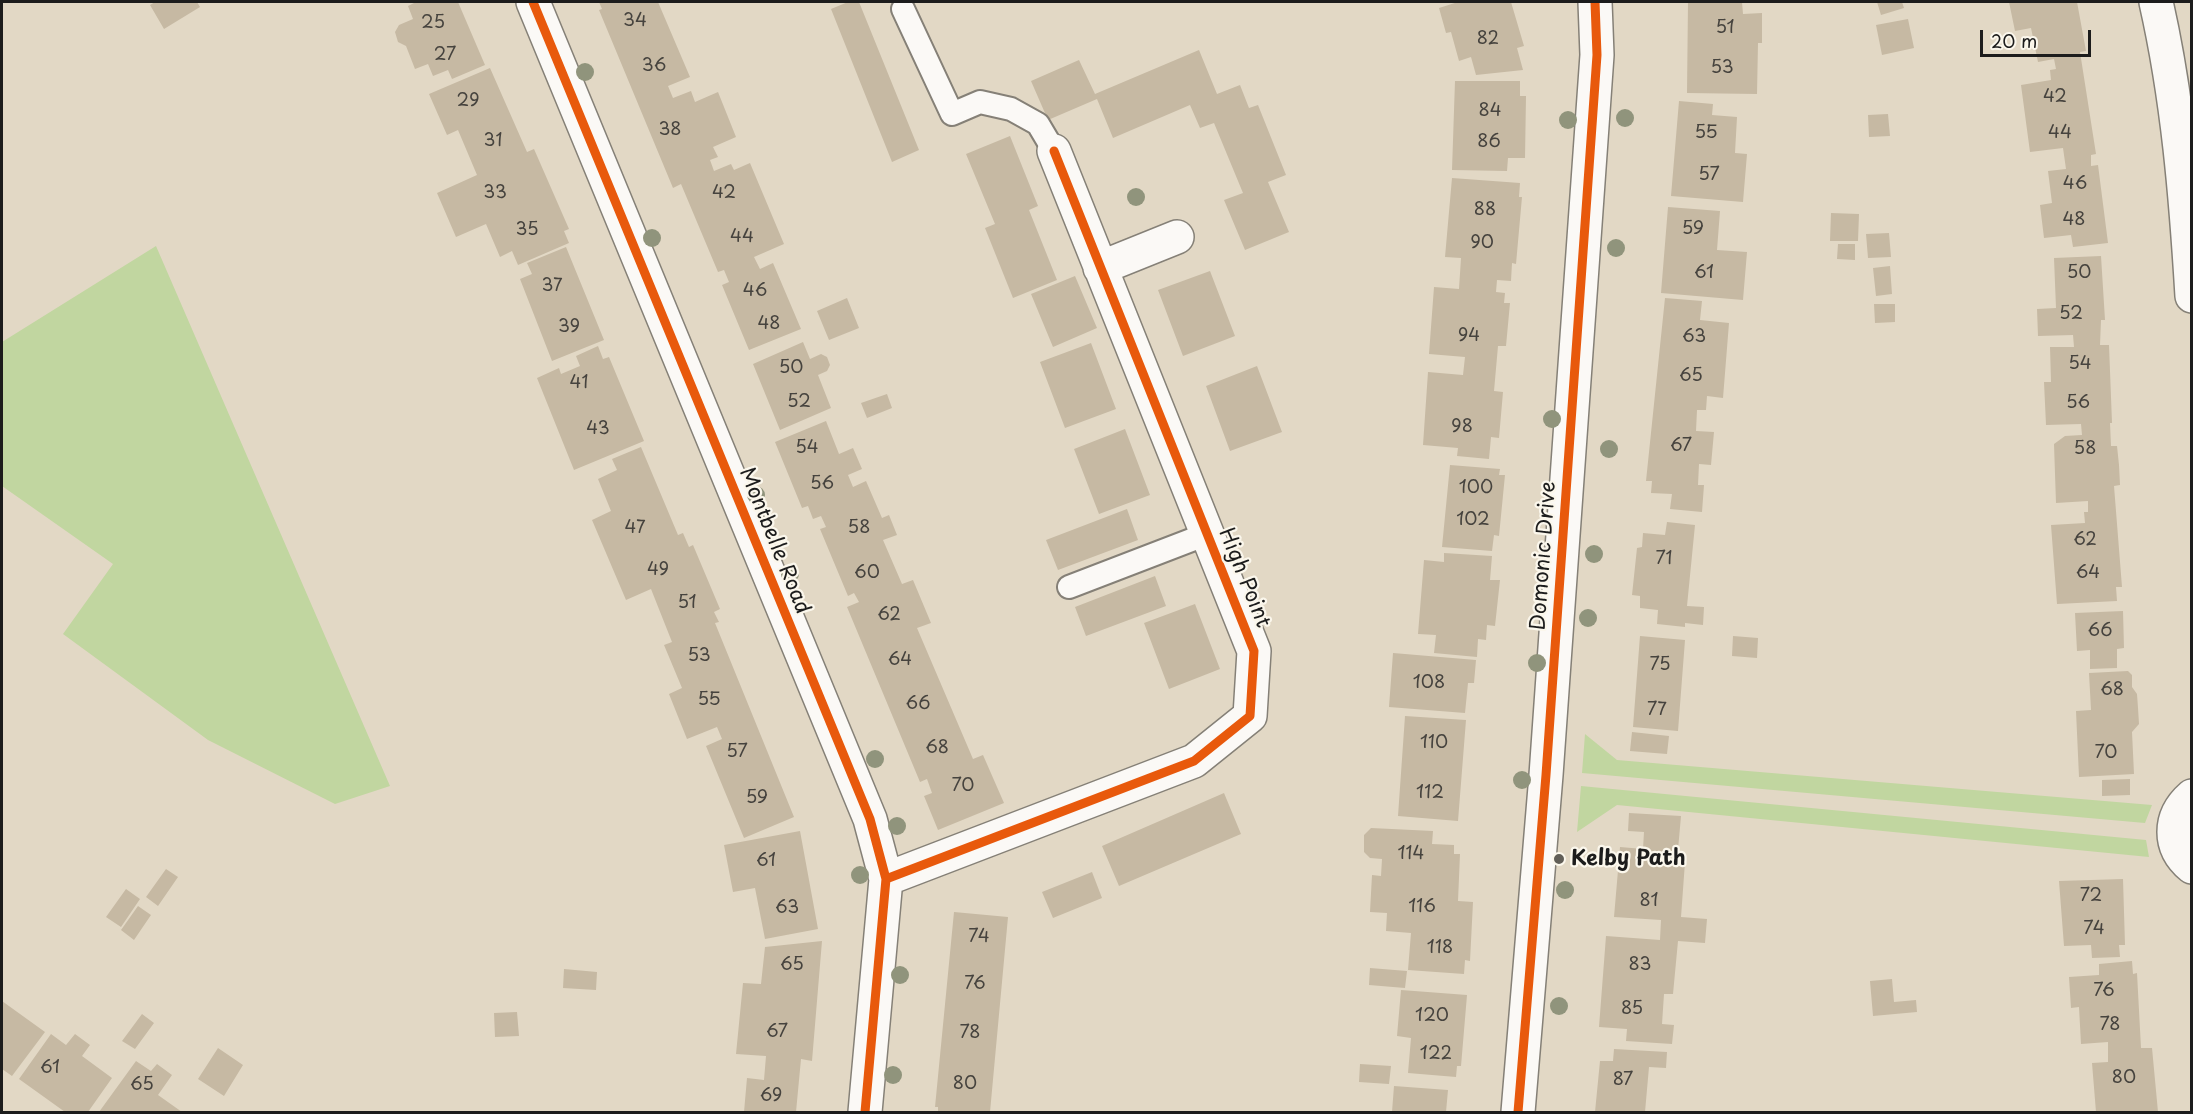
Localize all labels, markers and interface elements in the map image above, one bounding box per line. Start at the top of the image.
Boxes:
house number: 34 [623,10,647,32]
house number: 25 [421,12,445,34]
house number: 51 [1715,17,1735,39]
scale bar [1983,18,2094,56]
text: 20 m [1991,27,2037,54]
house number: 82 [1477,28,1499,50]
house number: 27 [434,44,456,66]
house number: 36 [642,55,666,77]
house number: 53 [1710,57,1734,79]
house number: 42 [2043,86,2067,108]
house number: 29 [457,90,479,112]
house number: 84 [1478,100,1502,122]
house number: 38 [658,119,682,141]
house number: 55 [1694,122,1718,144]
house number: 44 [2048,122,2072,144]
house number: 31 [484,130,502,152]
house number: 86 [1477,131,1501,153]
house number: 57 [1698,164,1720,186]
house number: 46 [2063,173,2087,195]
house number: 33 [483,182,507,204]
house number: 42 [712,182,736,204]
house number: 88 [1474,199,1496,221]
house number: 48 [2062,209,2086,231]
house number: 59 [1682,218,1704,240]
house number: 35 [515,219,539,241]
house number: 44 [730,226,754,248]
house number: 90 [1470,232,1494,254]
house number: 61 [1694,262,1714,284]
house number: 50 [2067,262,2091,284]
house number: 37 [541,275,563,297]
house number: 46 [743,280,767,302]
house number: 52 [2059,303,2083,325]
house number: 48 [757,313,781,335]
house number: 39 [558,316,580,338]
house number: 94 [1458,325,1480,347]
house number: 63 [1682,326,1706,348]
house number: 54 [2068,353,2092,375]
house number: 50 [779,357,803,379]
house number: 65 [1679,365,1703,387]
house number: 41 [570,372,588,394]
house number: 52 [787,391,811,413]
house number: 56 [2066,392,2090,414]
house number: 98 [1451,416,1473,438]
house number: 43 [586,418,610,440]
house number: 67 [1670,435,1692,457]
house number: 54 [795,437,819,459]
house number: 58 [2074,438,2096,460]
street label: Montbelle Road [733,464,815,618]
house number: 56 [810,473,834,495]
house number: 100 [1459,477,1493,499]
street label: Domonic Drive [1526,481,1562,631]
house number: 102 [1456,509,1490,531]
house number: 47 [624,517,646,539]
house number: 58 [848,517,870,539]
street label: High Point [1213,525,1275,631]
house number: 62 [2073,529,2097,551]
house number: 71 [1656,548,1672,570]
house number: 49 [647,559,669,581]
house number: 60 [854,562,880,584]
house number: 64 [2076,562,2100,584]
house number: 51 [677,592,697,614]
house number: 62 [877,604,901,626]
house number: 66 [2088,620,2112,642]
house number: 53 [687,645,711,667]
house number: 64 [888,649,912,671]
house number: 75 [1650,654,1670,676]
house number: 108 [1413,672,1445,694]
house number: 68 [2100,679,2124,701]
house number: 55 [697,689,721,711]
house number: 66 [906,693,930,715]
house number: 77 [1647,699,1667,721]
house number: 110 [1420,732,1448,754]
house number: 68 [925,737,949,759]
house number: 57 [726,741,748,763]
house number: 70 [2095,742,2117,764]
house number: 70 [952,775,974,797]
house number: 112 [1416,782,1444,804]
house number: 59 [746,787,768,809]
house number: 114 [1398,843,1424,865]
place label: Kelby Path [1571,846,1686,872]
house number: 61 [756,850,776,872]
marker: Kelby Path [1552,852,1566,866]
house number: 72 [2080,885,2102,907]
house number: 81 [1639,890,1659,912]
house number: 116 [1408,896,1436,918]
house number: 63 [775,897,799,919]
house number: 74 [2083,918,2105,940]
house number: 74 [968,926,990,948]
house number: 118 [1427,937,1453,959]
house number: 65 [780,954,804,976]
house number: 83 [1629,954,1651,976]
house number: 76 [964,973,986,995]
house number: 76 [2093,980,2115,1002]
house number: 85 [1621,998,1643,1020]
house number: 120 [1415,1005,1449,1027]
house number: 78 [2100,1014,2120,1036]
house number: 67 [766,1021,788,1043]
house number: 78 [960,1022,980,1044]
house number: 122 [1420,1043,1452,1065]
house number: 61 [40,1057,60,1079]
house number: 80 [2112,1067,2136,1089]
house number: 87 [1613,1069,1633,1091]
house number: 80 [953,1073,977,1095]
house number: 65 [130,1074,154,1096]
house number: 69 [760,1085,782,1107]

